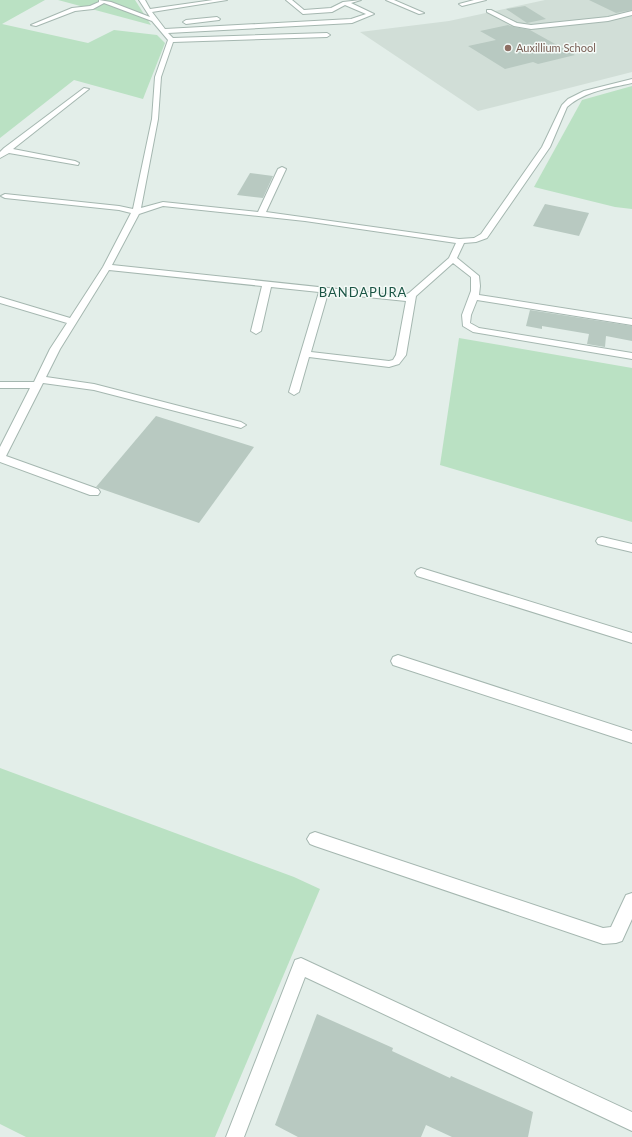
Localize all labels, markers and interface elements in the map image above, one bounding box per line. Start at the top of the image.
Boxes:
place label: Auxillium School [516,41,596,54]
marker: Auxillium School [503,43,513,53]
district label: BANDAPURA [319,284,407,300]

